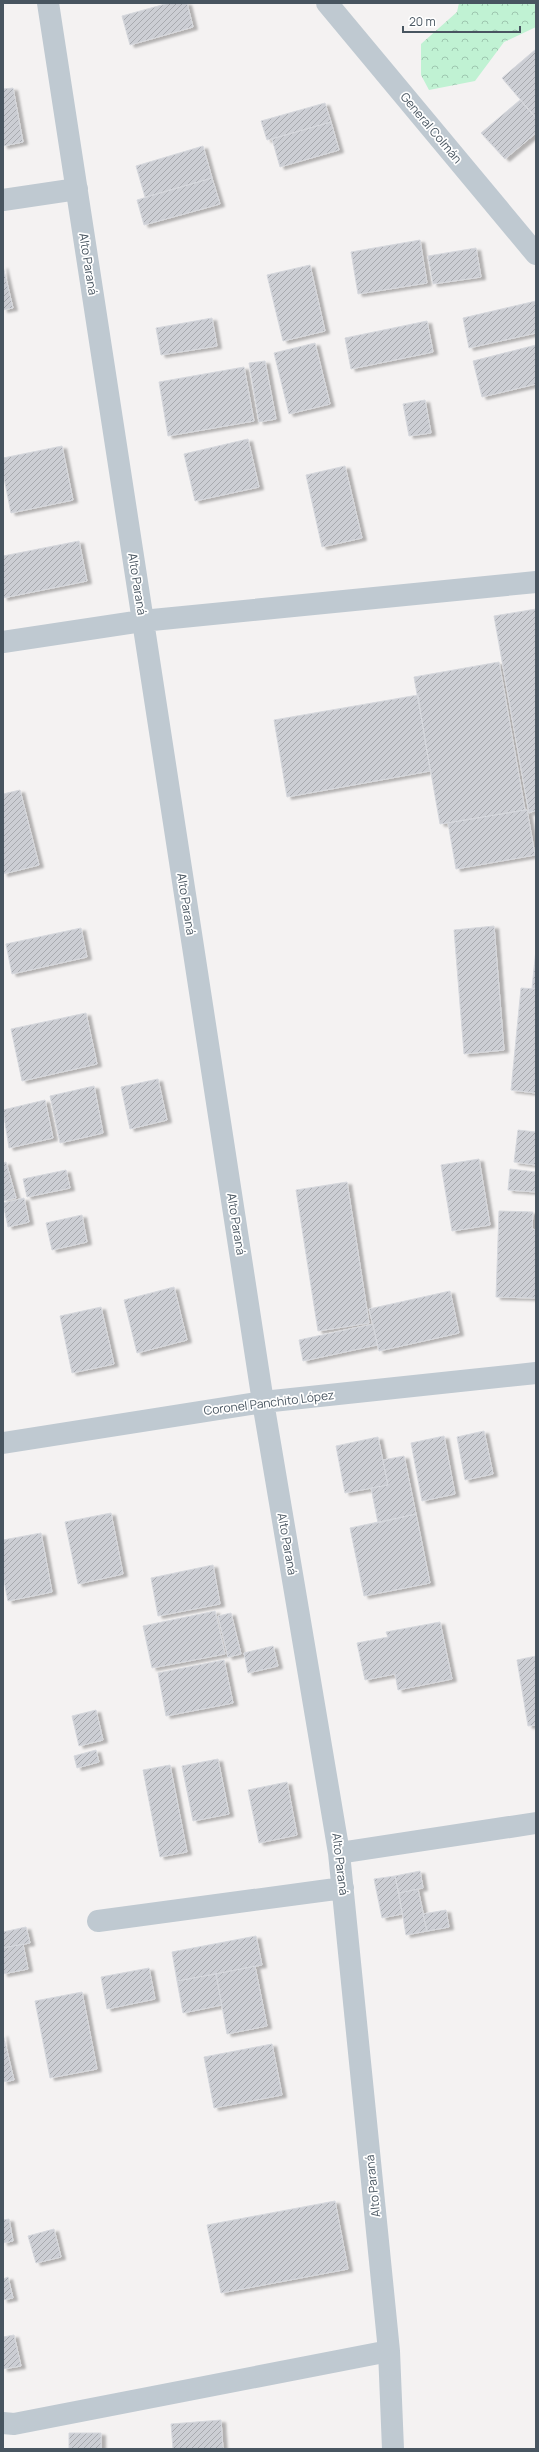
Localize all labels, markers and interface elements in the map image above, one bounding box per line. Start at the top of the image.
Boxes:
scale bar [403,8,520,34]
text: 20 m [409,13,436,30]
street label: General Colmán [397,89,466,167]
street label: Alto Paraná [75,232,102,296]
street label: Alto Paraná [124,552,151,616]
street label: Alto Paraná [173,872,200,936]
street label: Alto Paraná [223,1192,250,1256]
street label: Coronel Panchito López [203,1386,335,1419]
street label: Alto Paraná [274,1512,301,1576]
street label: Alto Paraná [328,1832,353,1896]
street label: Alto Paraná [361,2154,384,2218]

